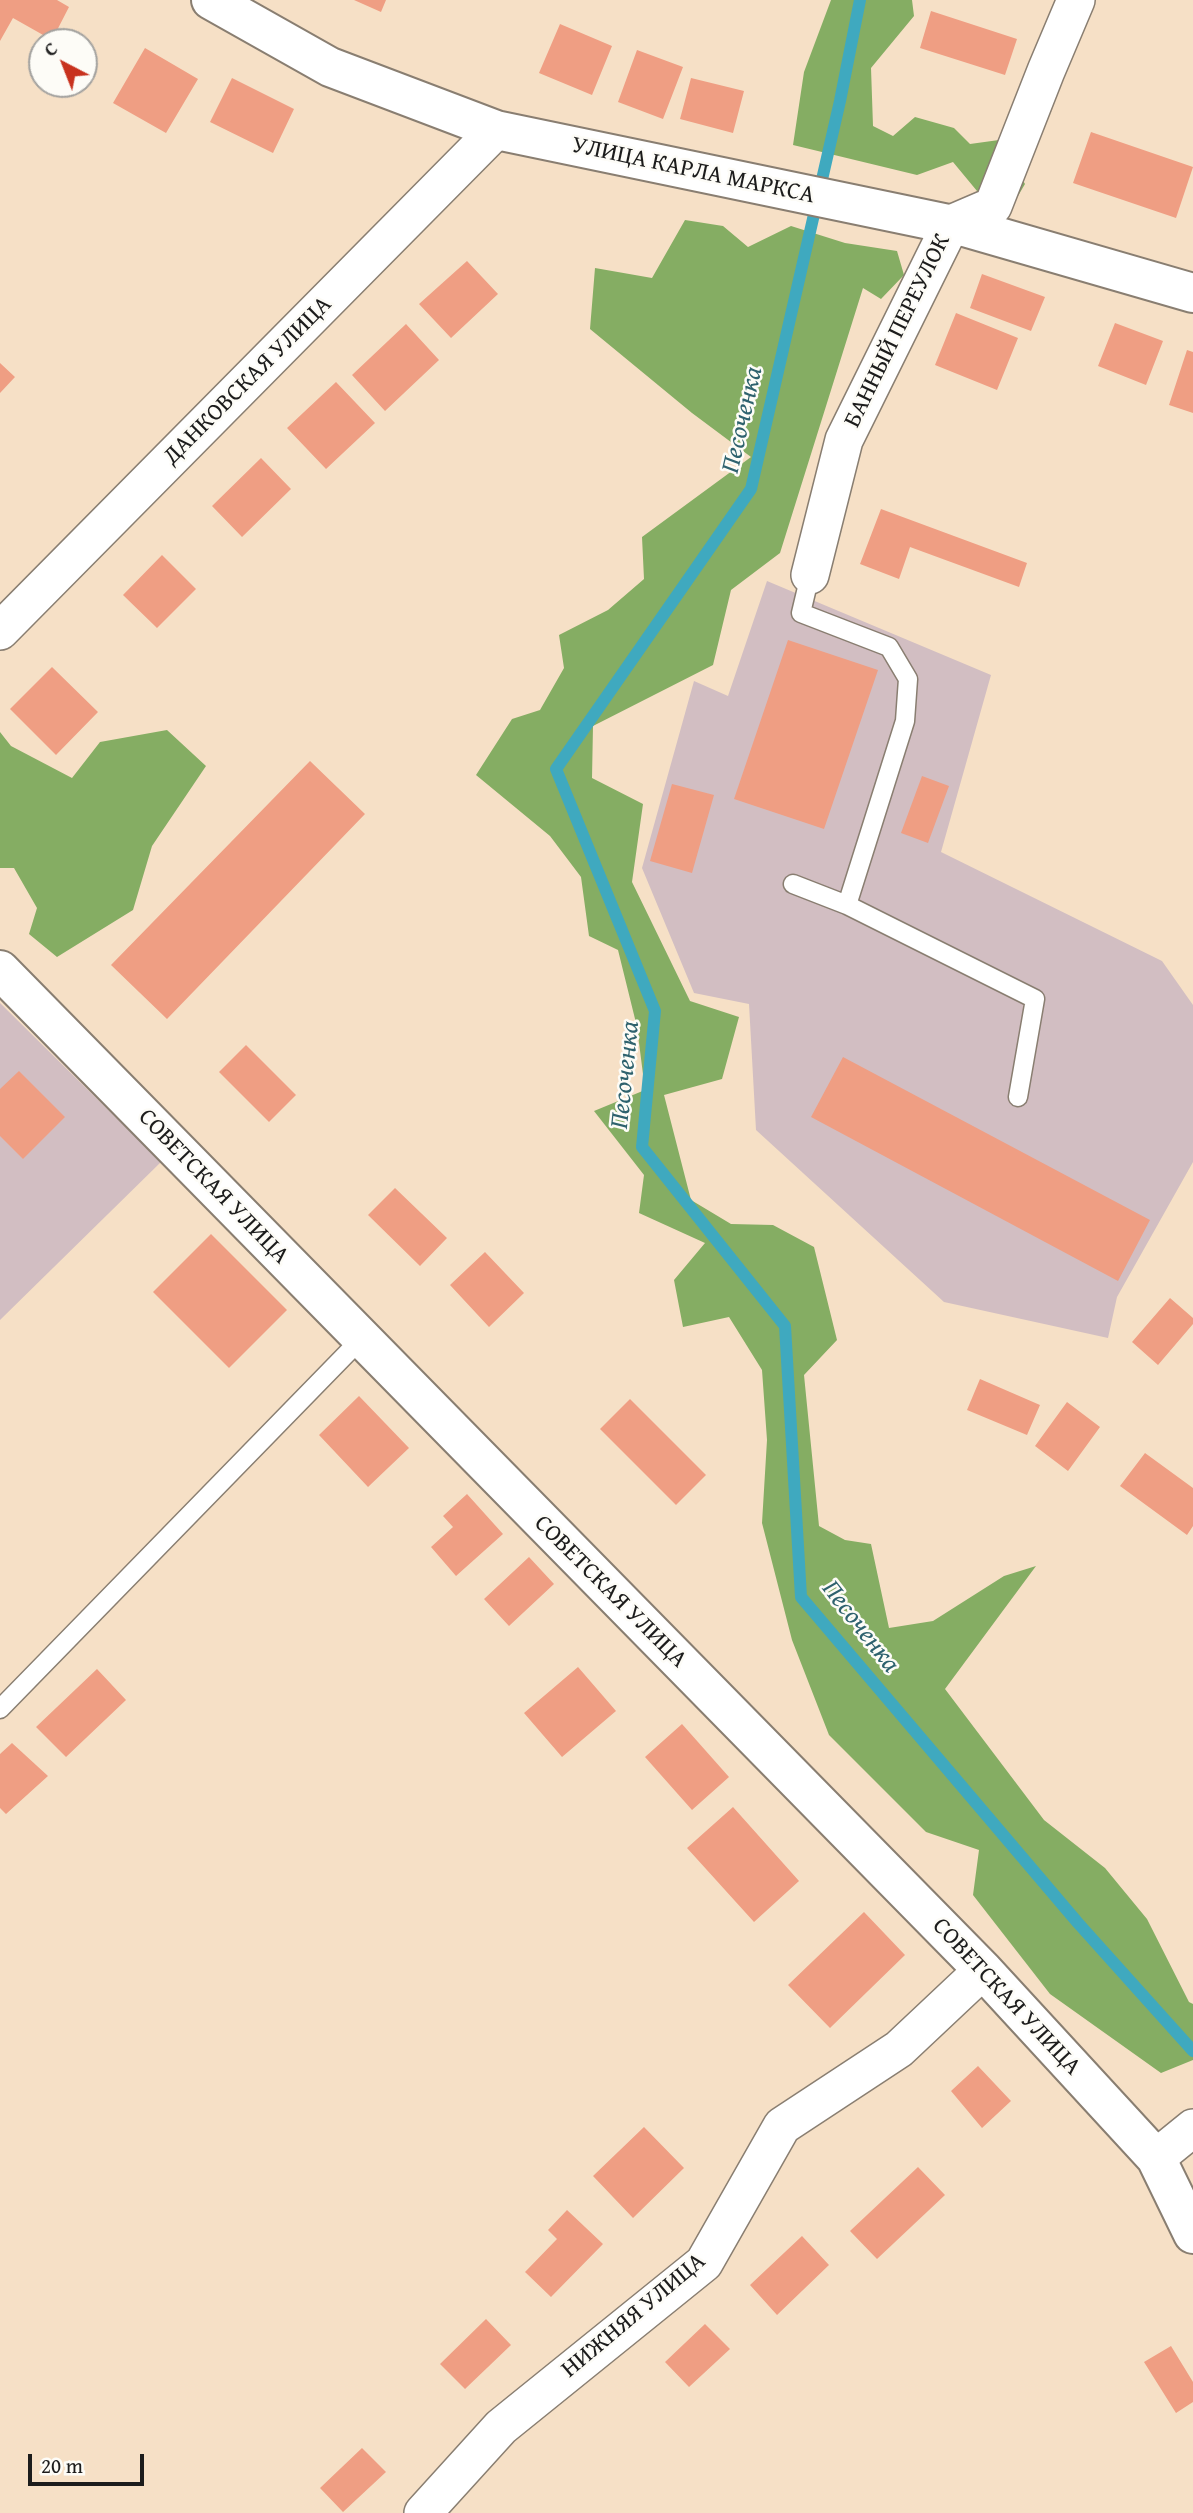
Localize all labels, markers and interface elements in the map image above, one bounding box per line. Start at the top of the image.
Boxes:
north arrow [28,28,98,98]
text: С [37,35,64,63]
street label: УЛИЦА КАРЛА МАРКСА [569,131,817,211]
street label: БАННЫЙ ПЕРЕУЛОК [839,229,957,433]
street label: ДАНКОВСКАЯ УЛИЦА [158,291,338,471]
water label: Песоченка [716,364,770,476]
water label: Песоченка [605,1020,647,1130]
street label: СОВЕТСКАЯ УЛИЦА [132,1103,294,1271]
street label: СОВЕТСКАЯ УЛИЦА [527,1509,693,1675]
water label: Песоченка [814,1575,906,1679]
street label: СОВЕТСКАЯ УЛИЦА [926,1912,1086,2082]
street label: НИЖНЯЯ УЛИЦА [556,2247,712,2385]
scale bar [32,2440,147,2484]
text: 20 m [41,2450,83,2481]

